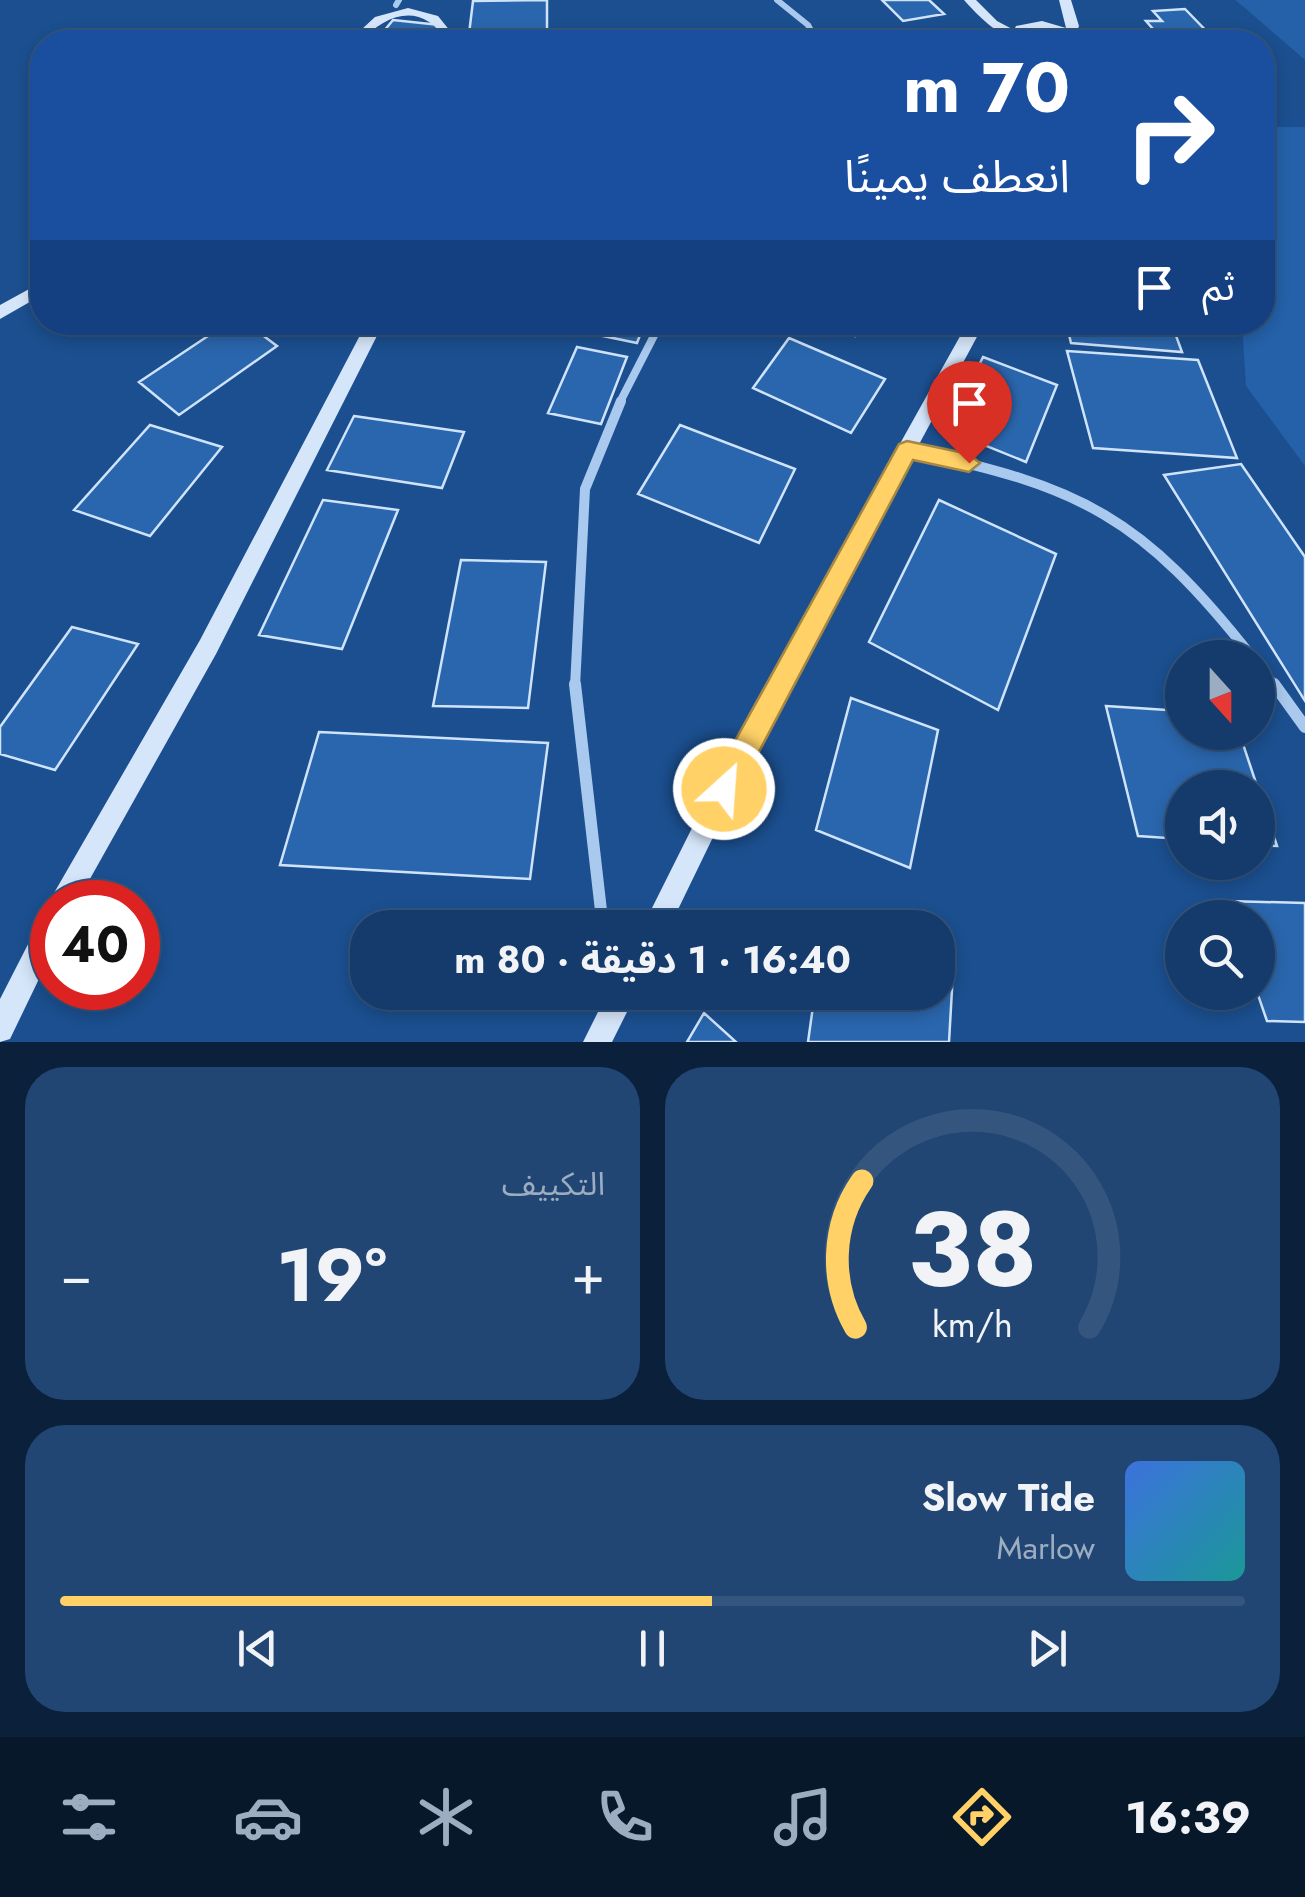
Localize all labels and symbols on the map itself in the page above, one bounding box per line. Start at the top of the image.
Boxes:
pin [927,361,1012,464]
north arrow [1165,640,1275,750]
position arrow [672,737,776,841]
speed limit sign: 40 [30,880,160,1010]

